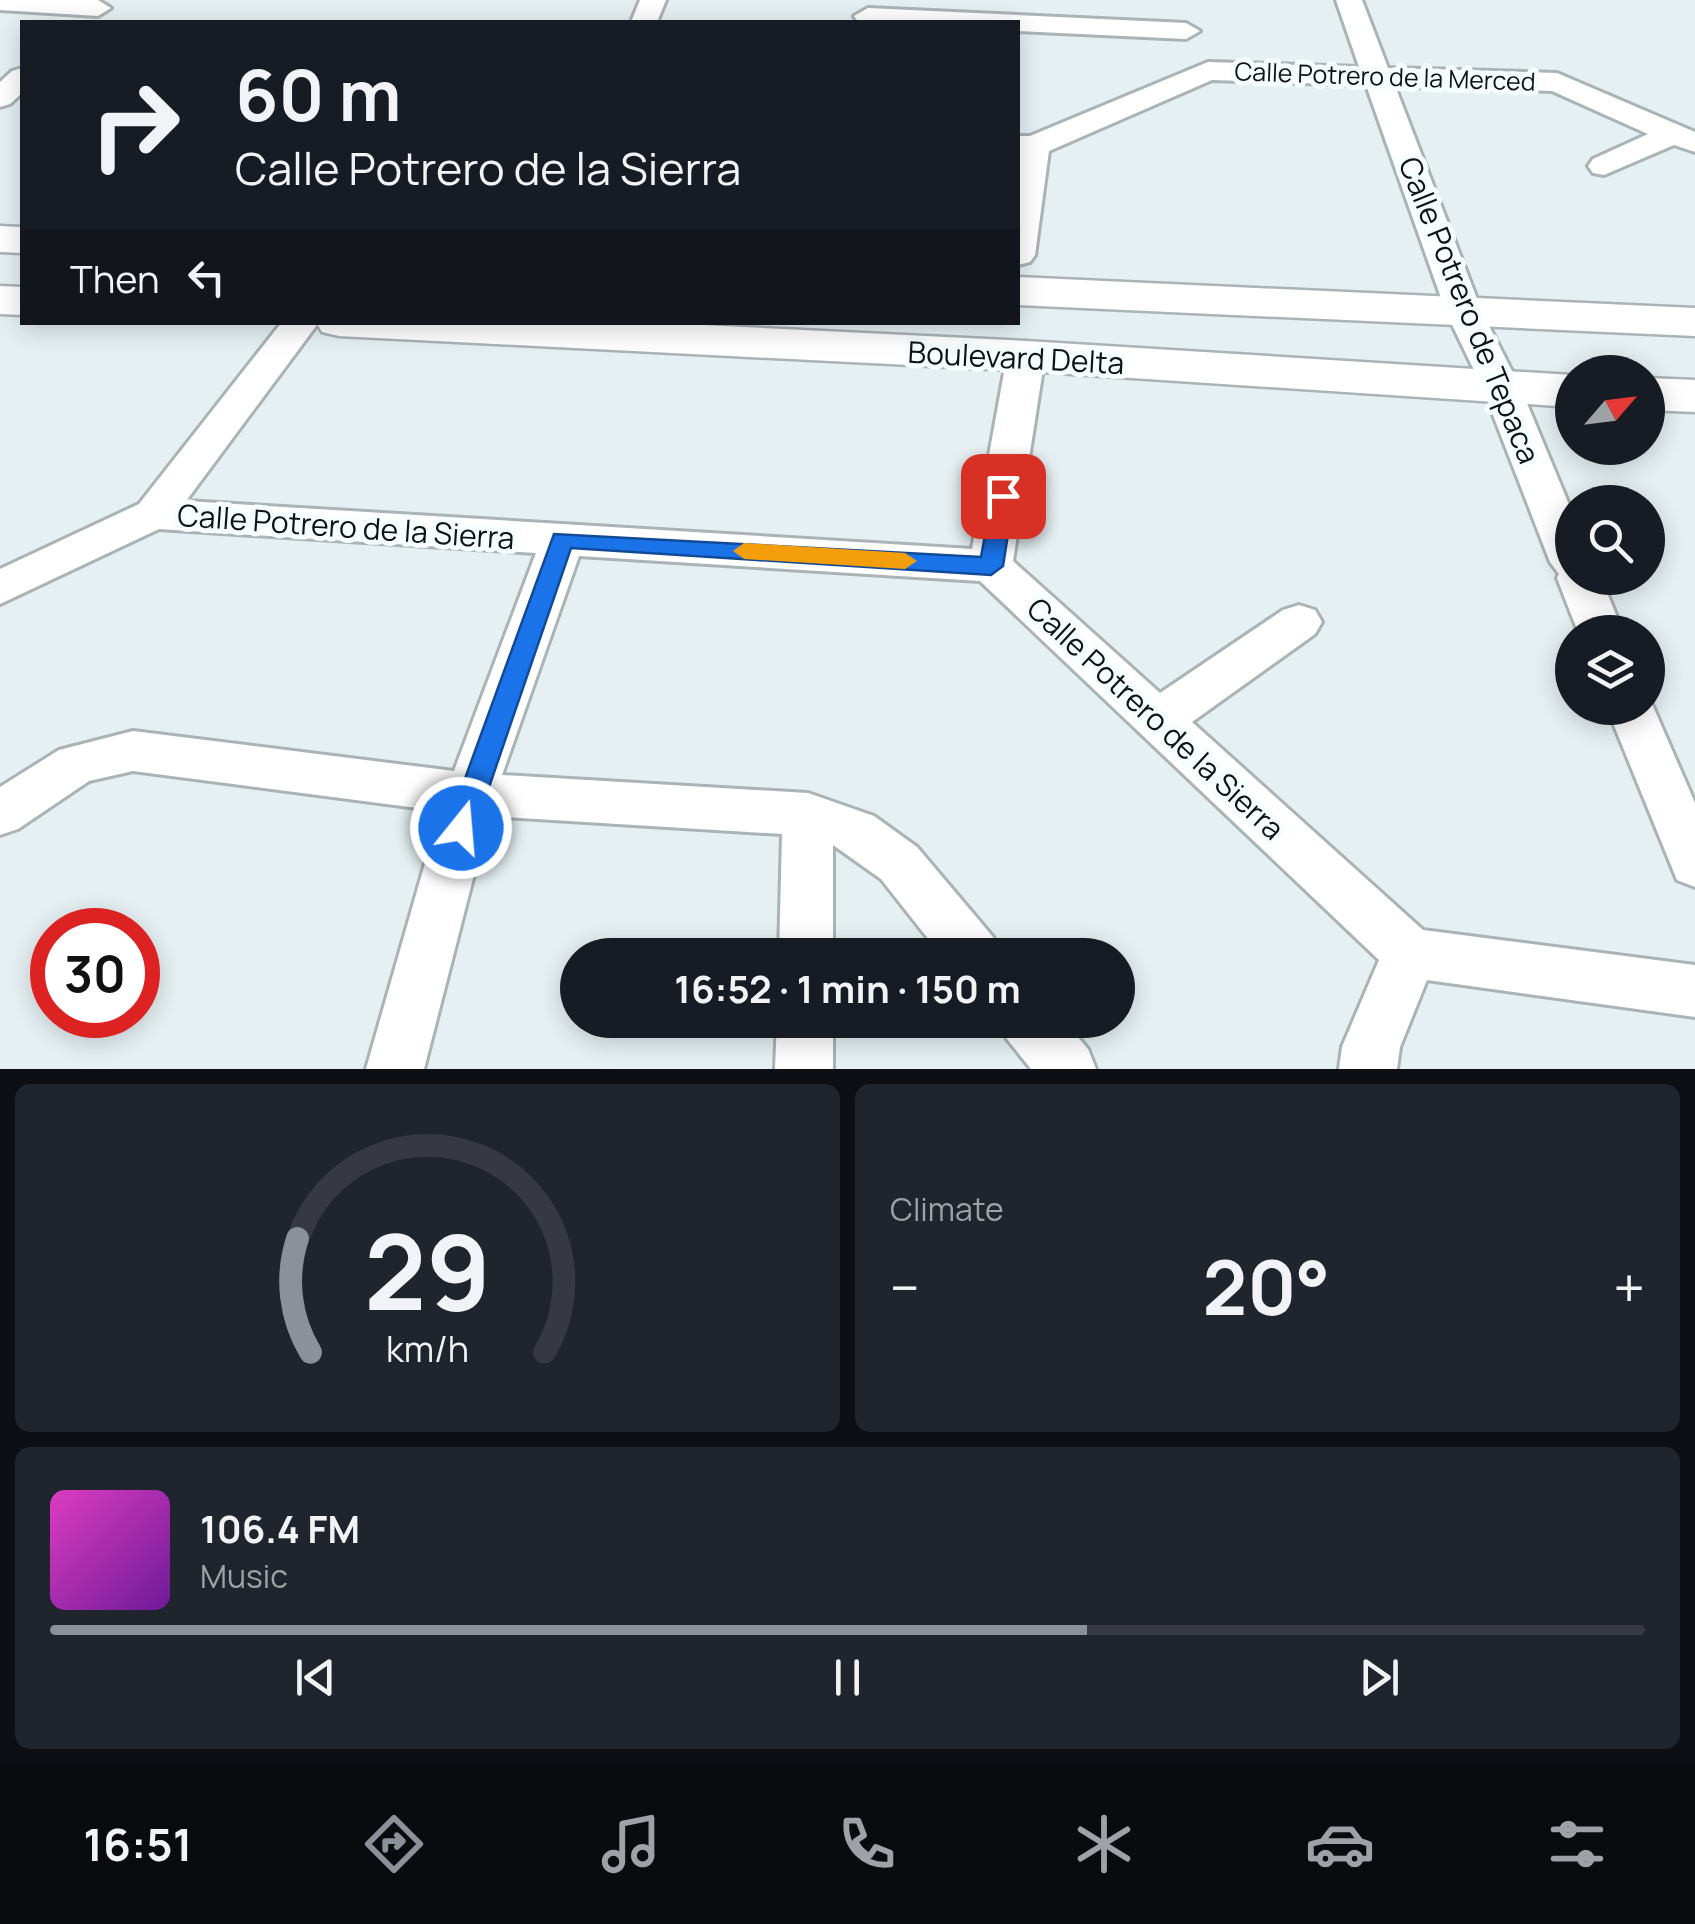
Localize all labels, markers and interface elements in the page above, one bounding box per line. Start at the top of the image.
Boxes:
text: 60 m [235,46,402,142]
street label: Calle Potrero de la Merced [1234,53,1536,99]
icon: right [70,60,200,190]
text: Calle Potrero de la Sierra [235,137,741,199]
street label: Calle Potrero de Tepaca [1390,151,1550,469]
icon: left [179,250,234,305]
text: Then [70,252,159,304]
street label: Boulevard Delta [907,331,1125,383]
north arrow [1555,355,1665,465]
map controls [1555,355,1665,725]
pin [961,454,1046,539]
icon: arrive [976,469,1031,524]
button: search [1555,485,1665,595]
street label: Calle Potrero de la Sierra [176,494,516,558]
street label: Calle Potrero de la Sierra [1019,588,1293,848]
button: layers [1555,615,1665,725]
position arrow [409,776,513,880]
speed limit sign: 30 [30,908,160,1038]
text: 16:52 · 1 min · 150 m [674,962,1021,1014]
text: Climate [890,1187,1004,1231]
text: 29 [364,1199,491,1341]
text: 20° [1203,1235,1330,1338]
text: − [890,1249,920,1325]
text: + [1613,1249,1645,1325]
text: km/h [386,1324,469,1373]
text: 106.4 FM [200,1502,360,1554]
text: Music [200,1554,288,1598]
icon: previous [288,1650,343,1705]
icon: pause [820,1650,875,1705]
icon: next [1352,1650,1407,1705]
icon: directions [359,1809,429,1879]
icon: music [596,1809,666,1879]
icon: phone [832,1809,902,1879]
icon: climate [1069,1809,1139,1879]
icon: car [1305,1809,1375,1879]
icon: filters [1542,1809,1612,1879]
text: 16:51 [83,1813,192,1875]

